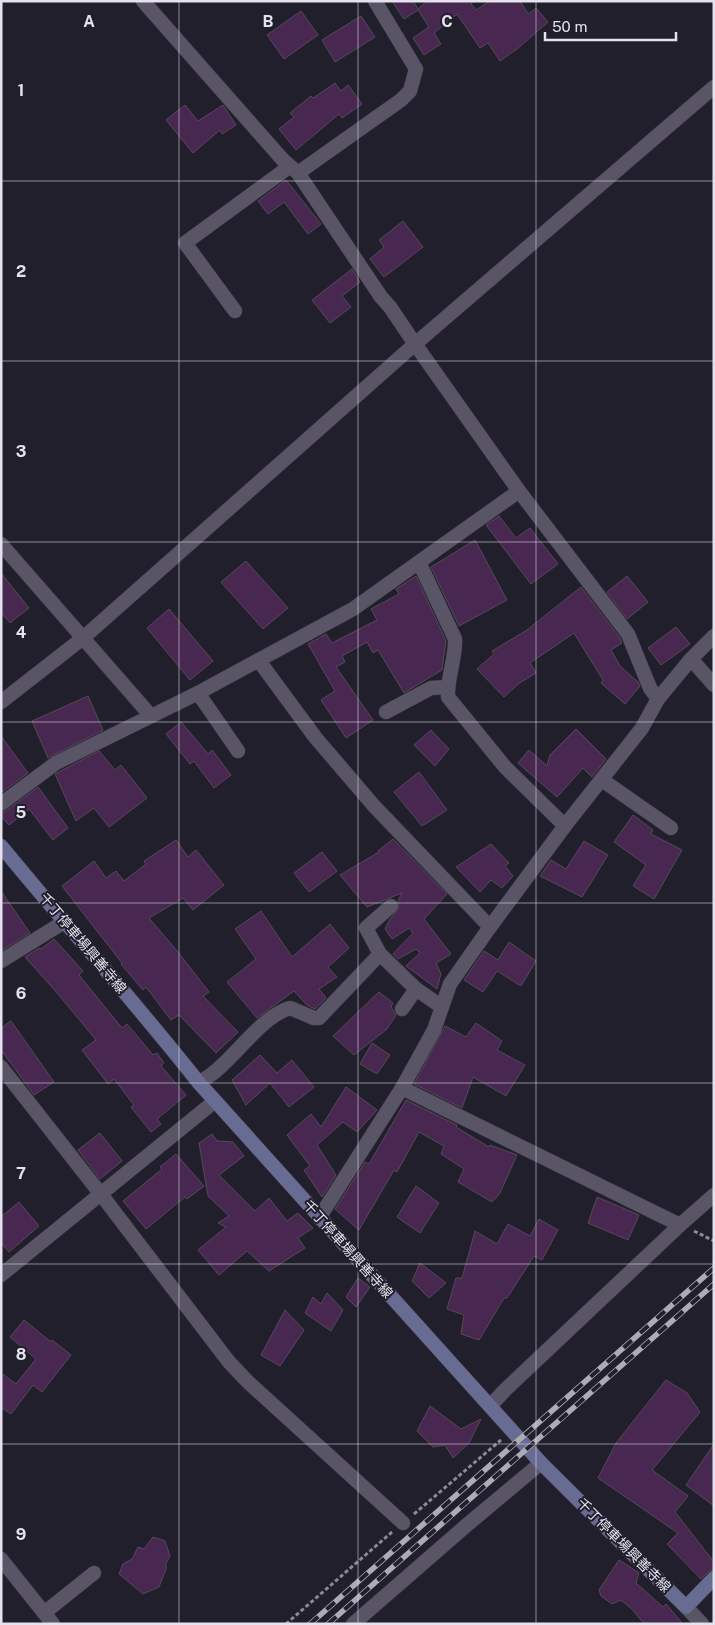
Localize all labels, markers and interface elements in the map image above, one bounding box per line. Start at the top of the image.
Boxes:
scale bar [545,10,676,42]
text: A [83,12,95,31]
text: B [263,12,274,31]
text: C [441,12,453,31]
text: 50 m [552,18,587,35]
text: 1 [18,81,24,100]
text: 2 [16,262,26,281]
text: 3 [16,442,26,461]
text: 4 [16,623,27,642]
text: 5 [16,803,27,822]
street label: 千丁停車場興善寺線 [36,890,130,996]
text: 6 [16,984,26,1003]
text: 7 [16,1164,26,1183]
street label: 千丁停車場興善寺線 [300,1197,396,1301]
text: 8 [16,1345,27,1364]
street label: 千丁停車場興善寺線 [574,1495,674,1595]
text: 9 [16,1525,26,1544]

